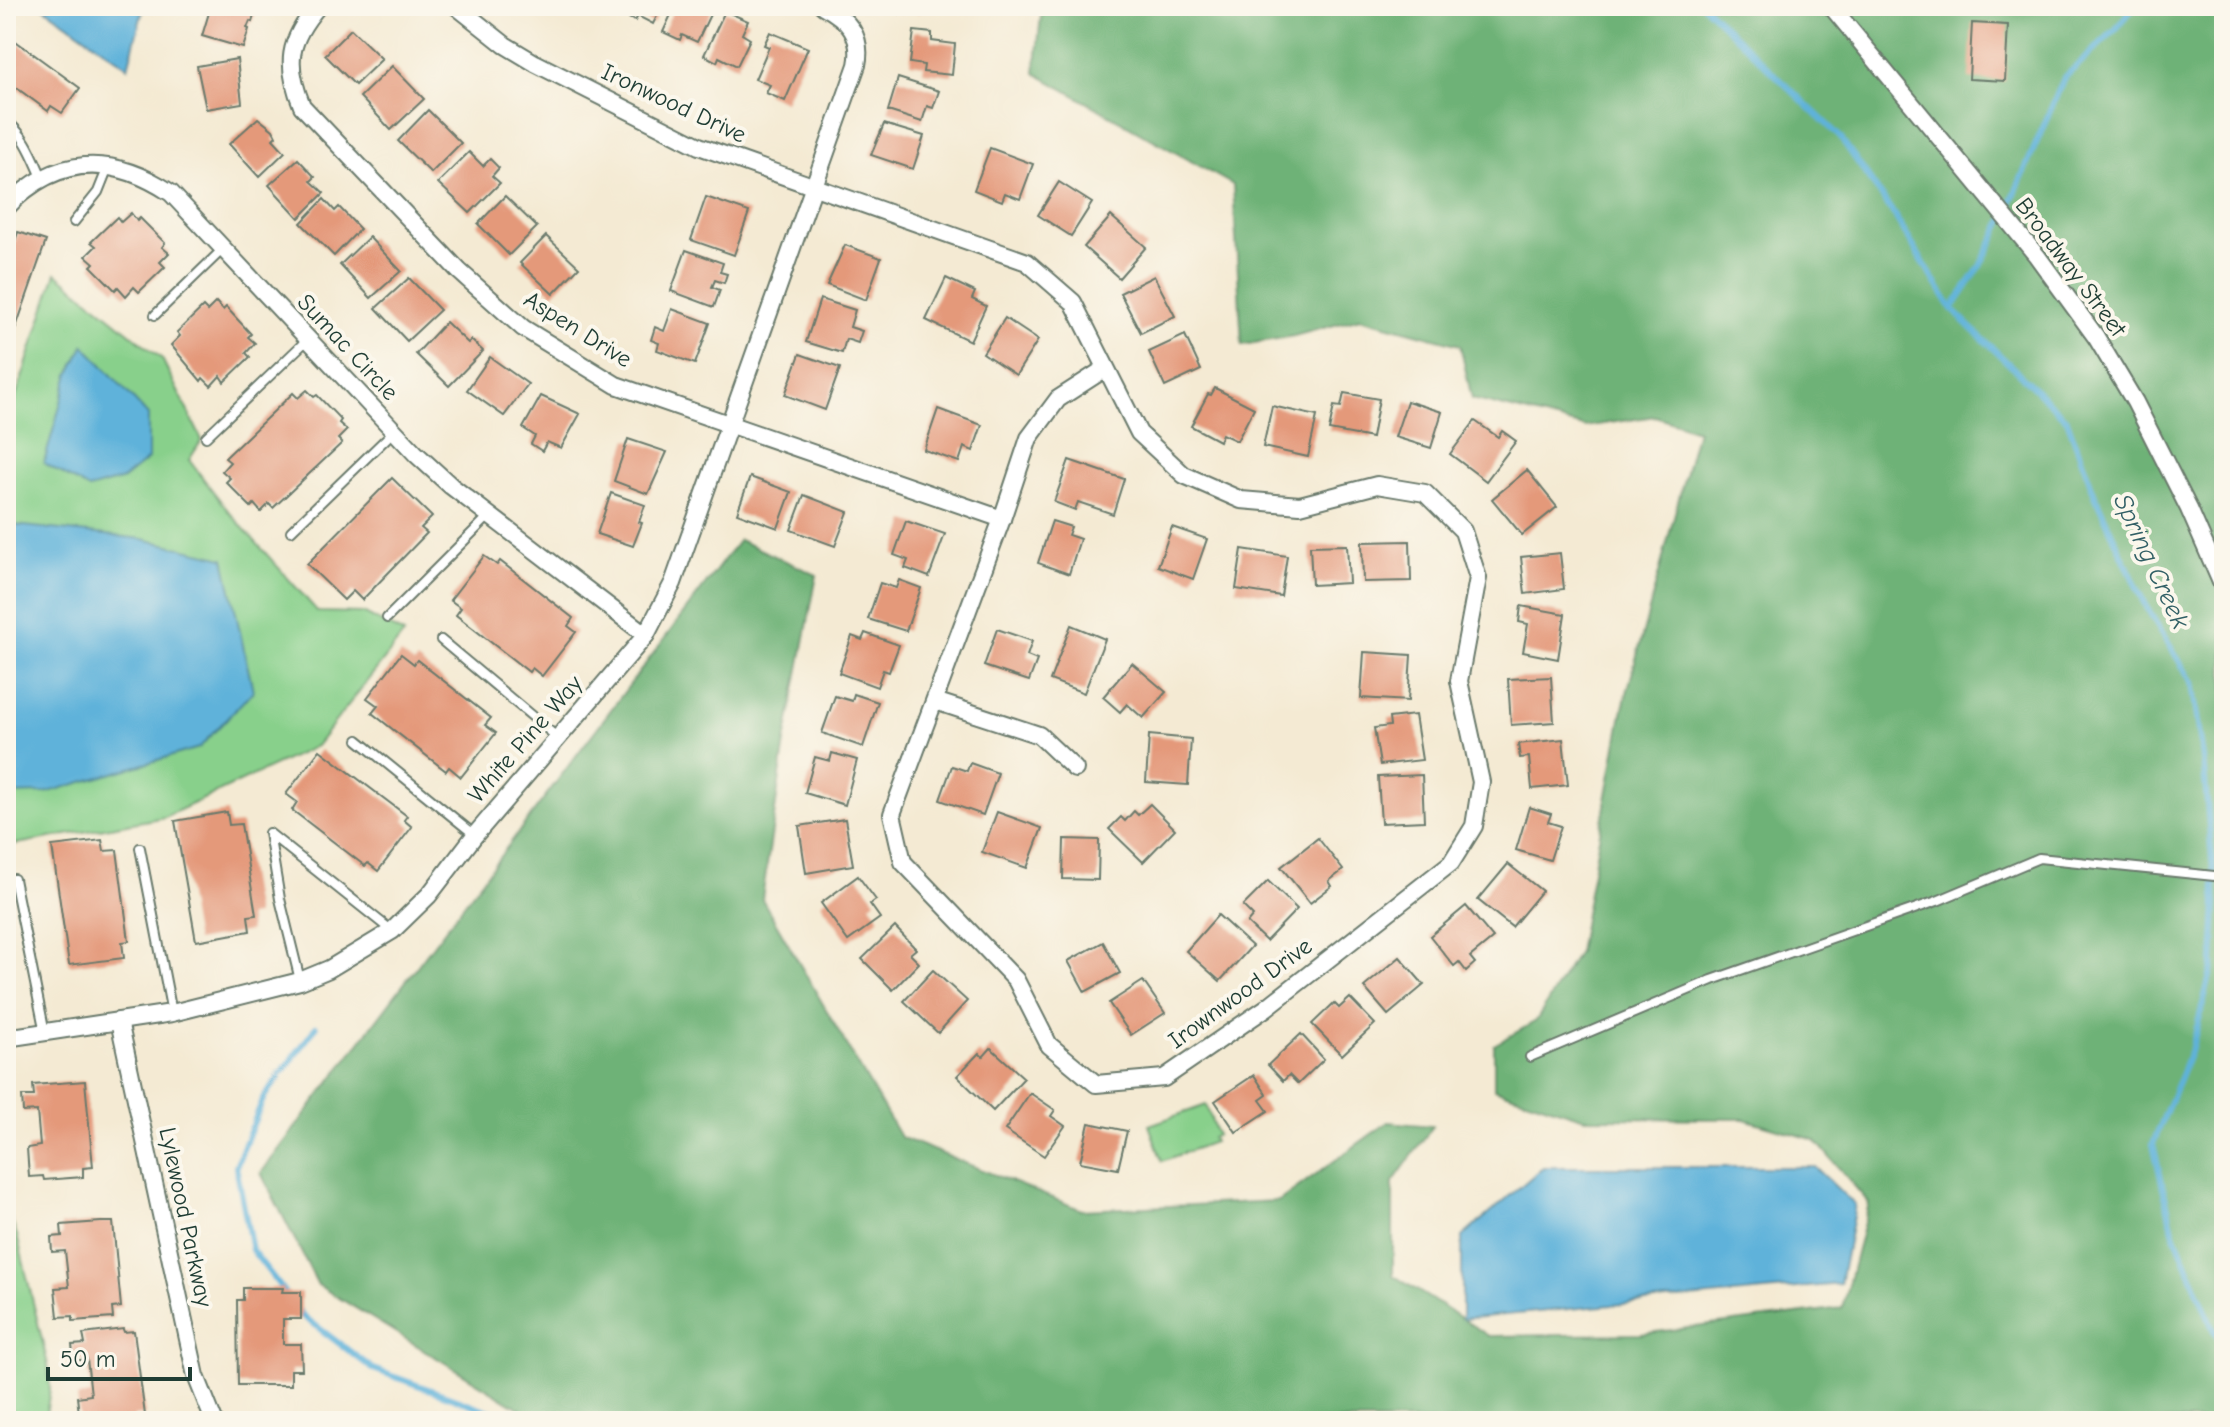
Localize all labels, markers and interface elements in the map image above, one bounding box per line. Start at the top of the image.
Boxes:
street label: Ironwood Drive [597,57,751,149]
street label: Broadway Street [2010,192,2133,343]
street label: Aspen Drive [519,285,637,373]
street label: Sumac Circle [292,288,404,406]
water label: Spring Creek [2107,489,2196,634]
street label: White Pine Way [462,669,588,808]
street label: Irownwood Drive [1163,932,1317,1054]
street label: Lylewood Parkway [153,1125,219,1310]
scale bar [48,1331,190,1381]
text: 50 m [60,1345,116,1373]

